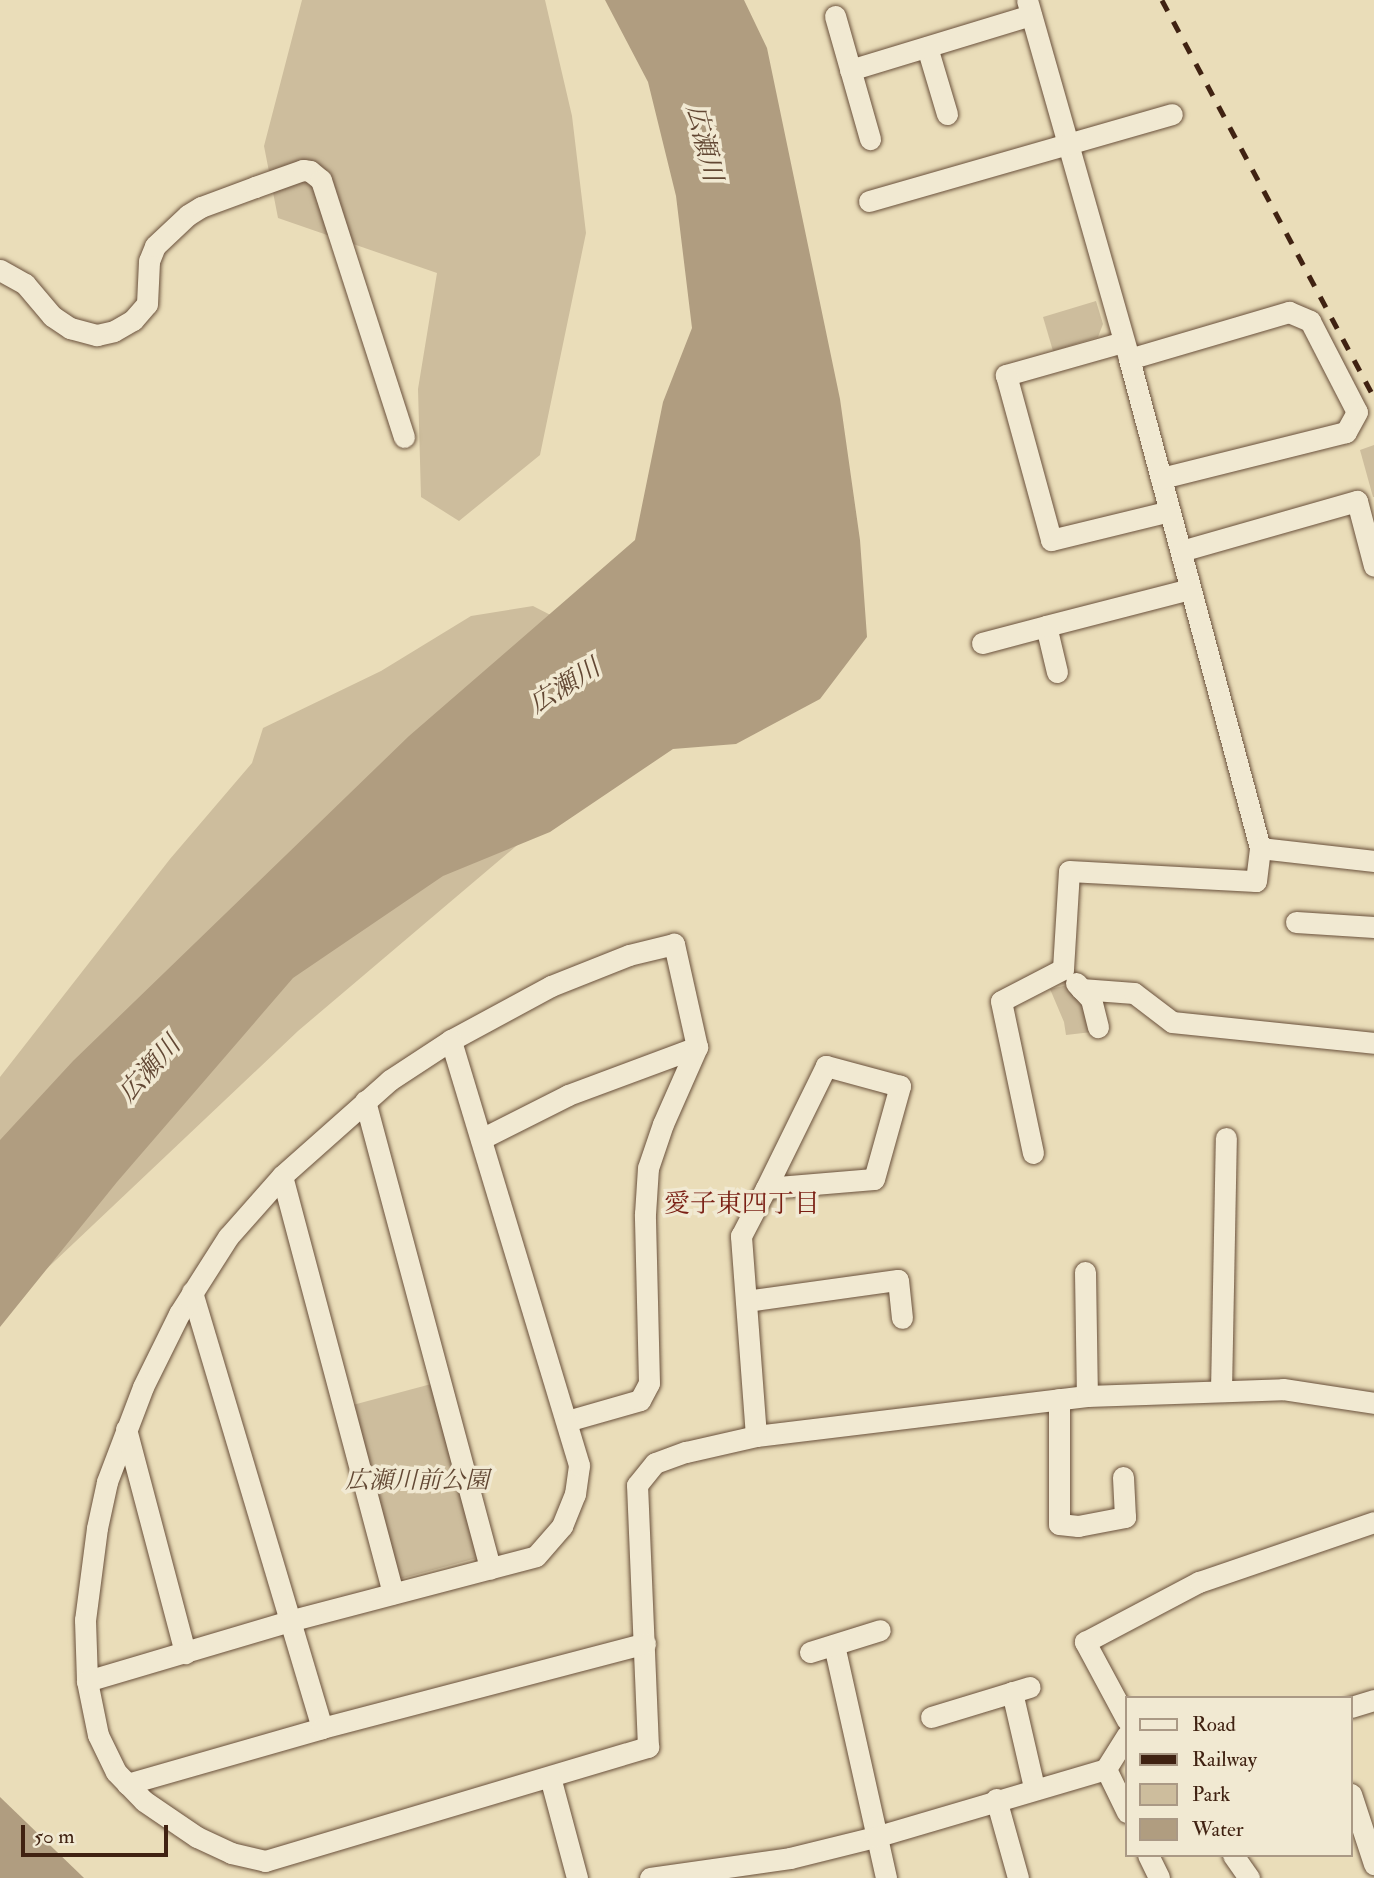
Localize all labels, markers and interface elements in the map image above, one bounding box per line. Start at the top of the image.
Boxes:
water label: 広瀬川 [678,101,728,185]
water label: 広瀬川 [524,653,606,721]
water label: 広瀬川 [112,1031,188,1109]
district label: 愛子東四丁目 [664,1189,820,1221]
park label: 広瀬川前公園 [345,1467,489,1495]
legend [1126,1696,1353,1857]
text: Road [1192,1711,1236,1738]
text: Railway [1192,1746,1257,1773]
text: Park [1192,1781,1230,1808]
scale bar [24,1812,172,1856]
text: Water [1192,1816,1244,1843]
text: 50 m [34,1823,75,1850]

